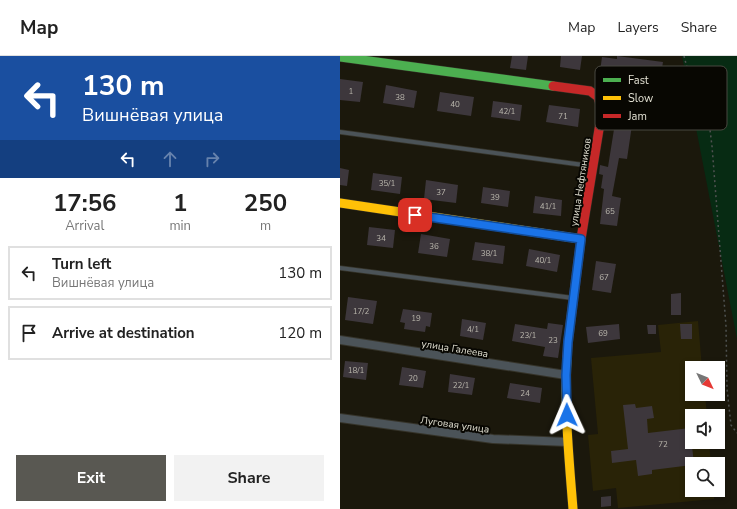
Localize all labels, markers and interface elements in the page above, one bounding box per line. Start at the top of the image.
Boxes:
text: Map [20,15,58,41]
text: Map [568,18,595,37]
text: Layers [617,18,659,37]
text: Share [681,18,717,37]
legend [595,66,727,130]
text: 130 m [82,67,165,105]
icon: left [16,72,68,124]
text: Fast [628,73,649,88]
house number: 1 [349,86,354,97]
text: Slow [628,91,653,106]
house number: 38 [395,92,405,103]
house number: 40 [450,99,460,110]
text: Вишнёвая улица [82,103,223,127]
house number: 42/1 [499,106,516,117]
text: Jam [627,109,647,124]
house number: 71 [558,111,568,122]
street label: улица Нефтяников [567,136,595,227]
icon: left [117,148,139,170]
icon: ahead [159,148,181,170]
icon: right [201,148,223,170]
house number: 35/1 [379,178,396,189]
text: 17:56 [53,187,116,219]
text: 1 [173,187,187,219]
text: 250 [244,187,287,219]
house number: 37 [436,187,446,198]
house number: 39 [490,192,500,203]
pin [398,198,432,232]
house number: 41/1 [540,201,557,212]
icon: arrive [404,204,426,226]
house number: 65 [605,206,615,217]
text: Arrival [65,217,104,235]
text: min [169,217,191,235]
text: m [260,217,271,235]
house number: 34 [376,233,386,244]
house number: 36 [429,241,439,252]
house number: 38/1 [481,248,498,259]
text: Turn left [52,254,111,274]
house number: 40/1 [535,255,552,266]
icon: left [18,262,40,284]
text: 130 m [278,263,322,283]
house number: 67 [599,272,609,283]
text: Вишнёвая улица [52,274,154,292]
house number: 17/2 [353,306,370,317]
house number: 19 [411,313,421,324]
icon: arrive [18,322,40,344]
text: Arrive at destination [52,323,195,343]
text: 120 m [278,323,322,343]
house number: 4/1 [467,324,479,335]
house number: 69 [598,328,608,339]
house number: 23/1 [520,330,537,341]
house number: 23 [548,335,558,346]
street label: улица Галеева [420,337,489,361]
north arrow [685,361,725,401]
map controls [685,361,725,497]
house number: 18/1 [348,365,365,376]
house number: 20 [408,373,418,384]
house number: 22/1 [453,380,470,391]
house number: 24 [520,388,530,399]
position arrow [546,394,588,436]
button: sound [685,409,725,449]
street label: Луговая улица [420,413,490,437]
house number: 72 [658,439,668,450]
button: Exit [16,455,166,501]
button: Share [174,455,324,501]
button: search [685,457,725,497]

